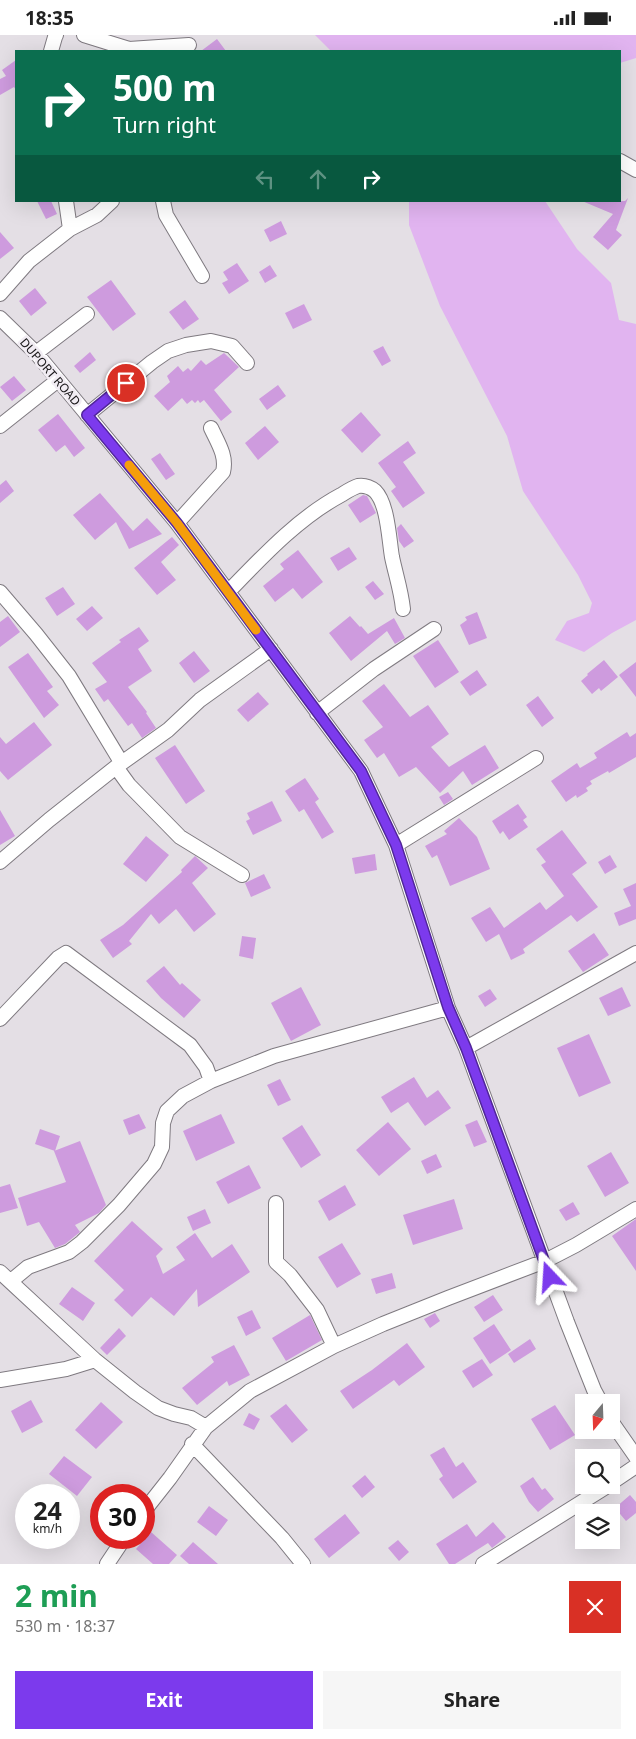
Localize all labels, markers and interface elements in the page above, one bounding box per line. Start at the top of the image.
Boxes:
text: 18:35 [25,5,74,31]
text: 500 m [113,64,216,111]
icon: right [30,70,95,135]
text: Turn right [113,109,216,139]
icon: left [251,165,279,193]
icon: ahead [304,165,332,193]
icon: right [357,165,385,193]
street label: DUPORT ROAD [16,334,85,409]
pin [105,362,147,404]
icon: arrive [112,369,140,397]
position arrow [523,1250,575,1302]
north arrow [575,1394,620,1439]
map controls [575,1394,620,1549]
button: search [575,1449,620,1494]
speed limit sign: 30 [90,1484,155,1549]
text: 24 [33,1493,62,1527]
button: layers [575,1504,620,1549]
text: km/h [33,1520,62,1537]
text: 2 min [15,1575,98,1616]
button: close [569,1581,621,1633]
text: 530 m · 18:37 [15,1615,115,1637]
button: Exit [15,1671,313,1729]
button: Share [323,1671,621,1729]

